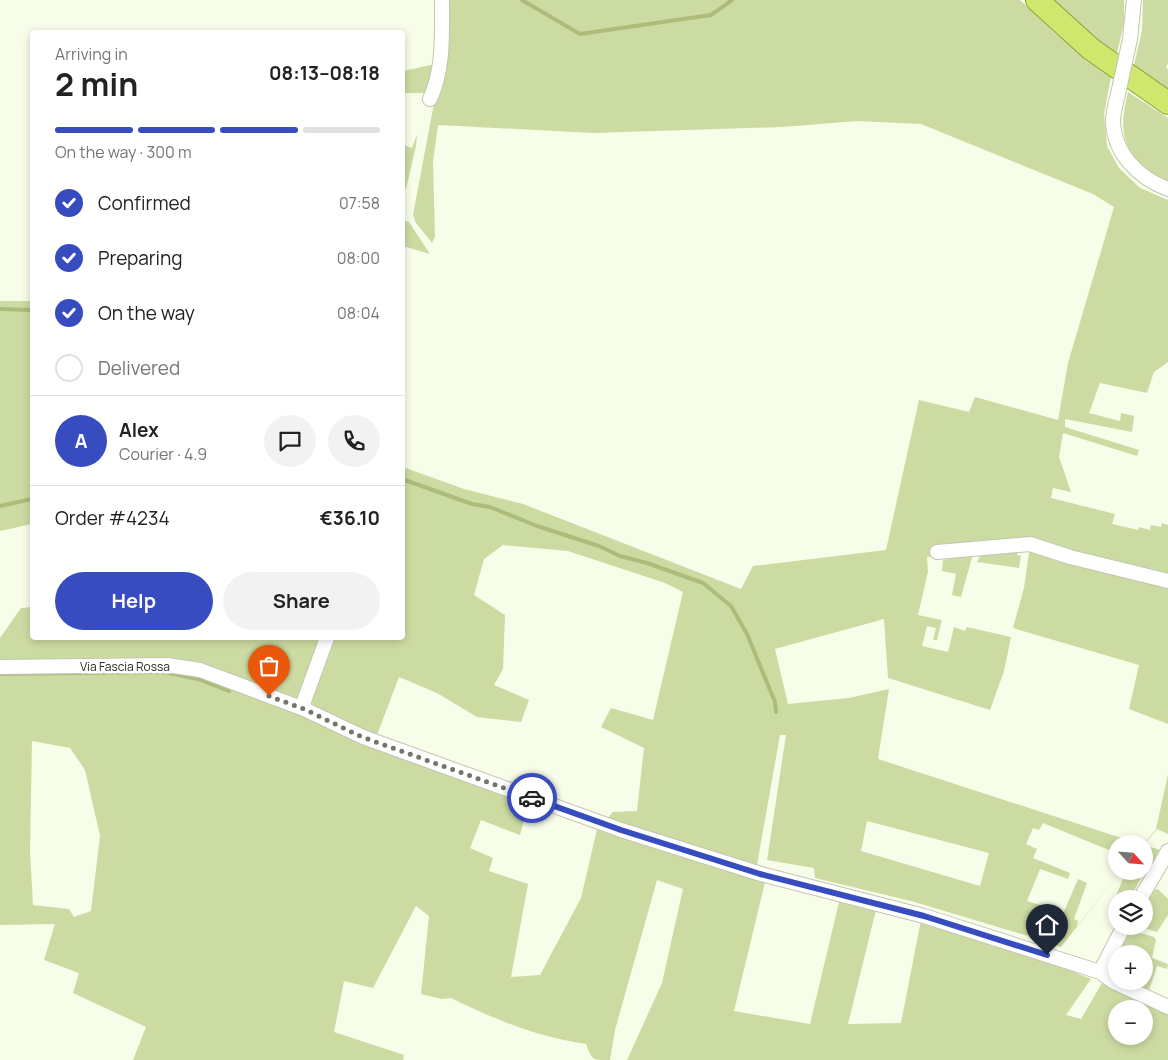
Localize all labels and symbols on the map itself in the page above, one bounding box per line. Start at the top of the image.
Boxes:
pin [248,645,290,696]
street label: Via Fascia Rossa [80,658,170,675]
courier [507,773,557,823]
north arrow [1108,835,1152,880]
pin [1026,904,1068,955]

